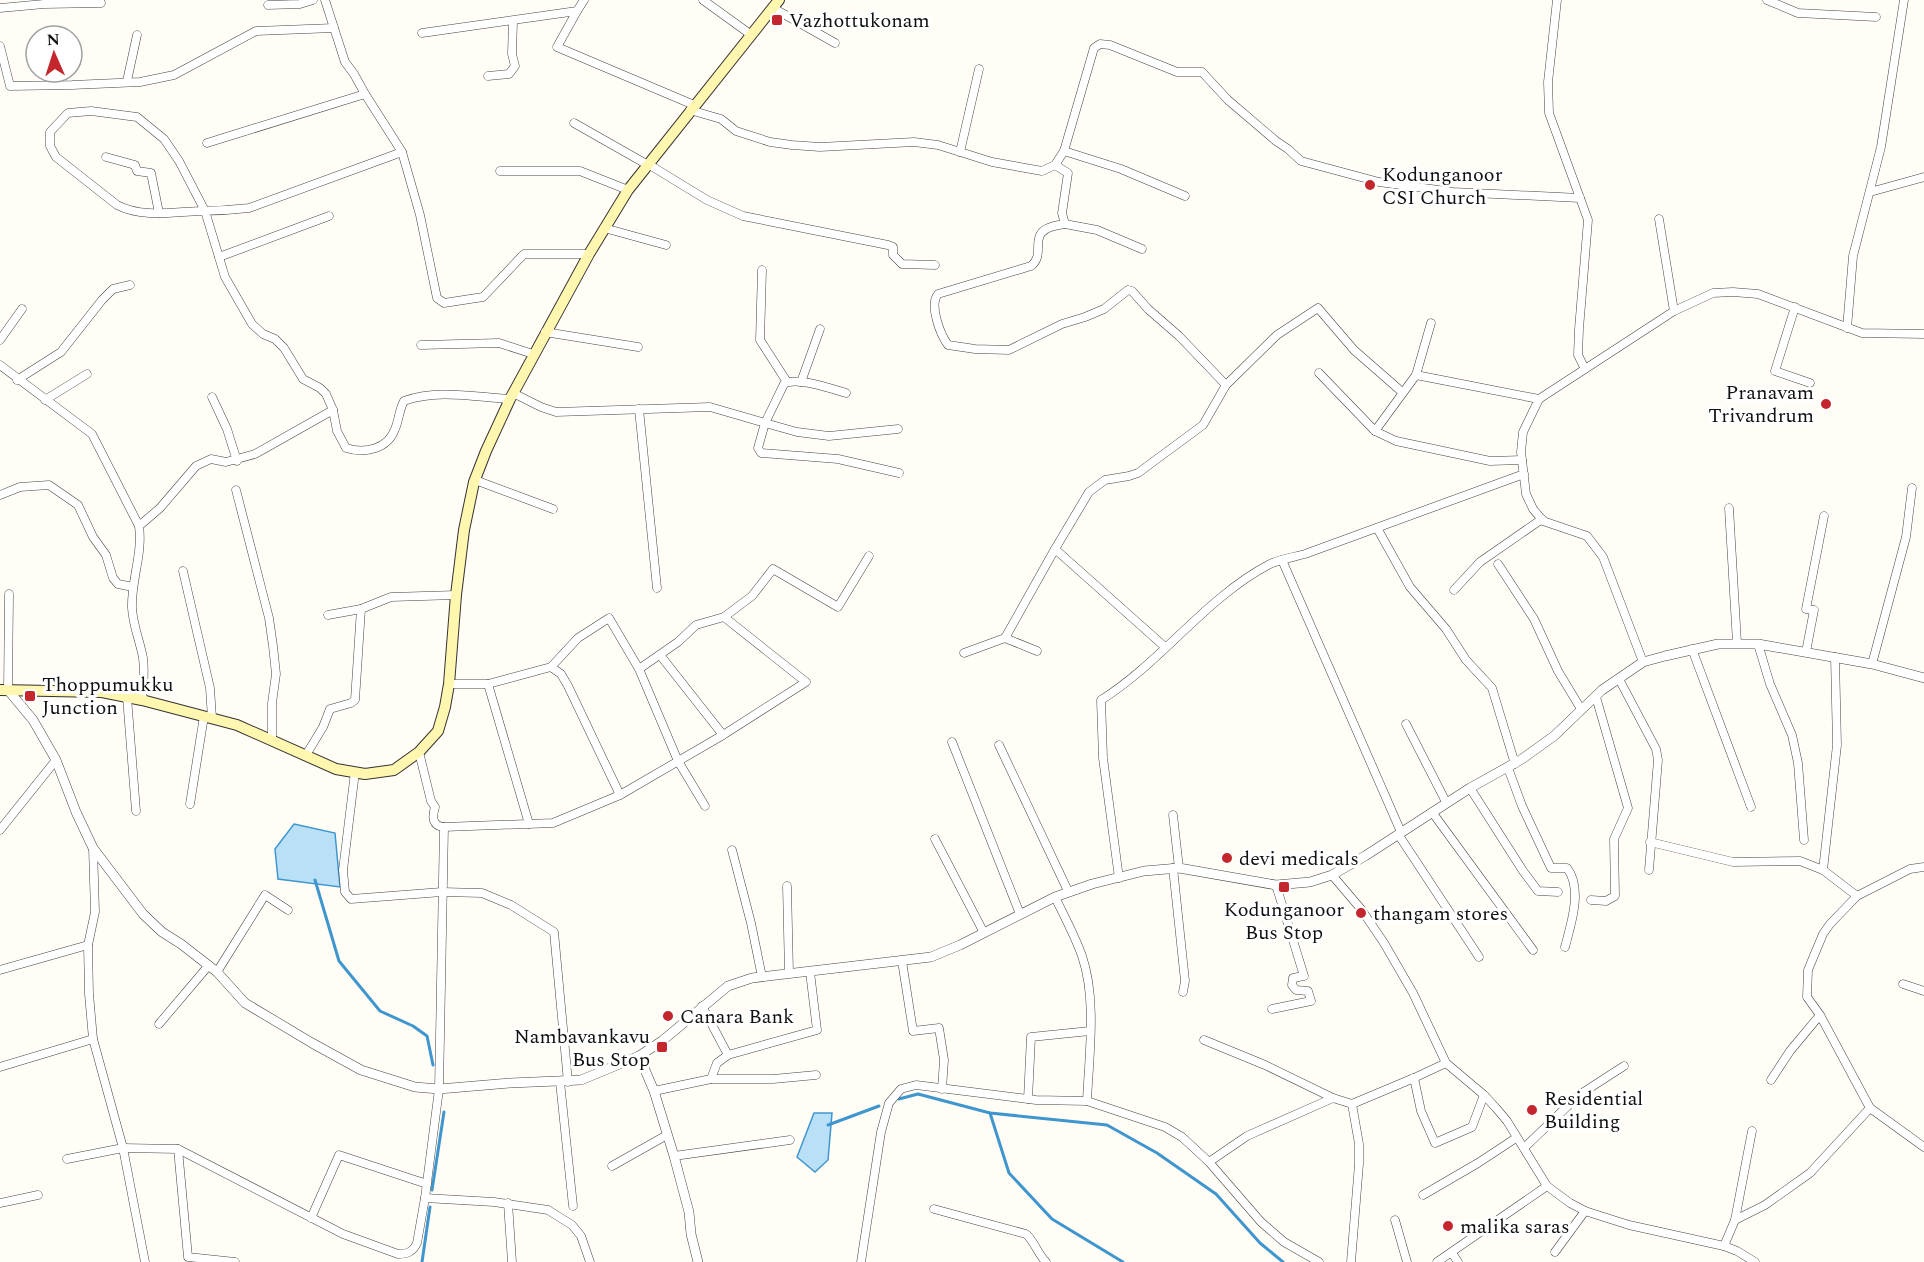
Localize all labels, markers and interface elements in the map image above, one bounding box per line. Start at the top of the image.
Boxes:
place label: Vazhottukonam [789,6,930,36]
marker: Vazhottukonam [770,13,784,27]
north arrow [24,24,84,84]
text: N [46,28,60,52]
place label: Kodunganoor CSI Church [1382,160,1503,213]
marker: Kodunganoor CSI Church [1363,178,1377,192]
place label: Pranavam Trivandrum [1708,378,1814,431]
marker: Pranavam Trivandrum [1819,397,1833,411]
place label: Thoppumukku Junction [42,670,173,723]
marker: Thoppumukku Junction [23,689,37,703]
place label: devi medicals [1239,844,1359,874]
marker: devi medicals [1220,851,1234,865]
marker: Kodunganoor Bus Stop [1277,880,1291,894]
place label: Kodunganoor Bus Stop [1224,895,1344,948]
place label: thangam stores [1373,899,1508,929]
marker: thangam stores [1354,906,1368,920]
place label: Canara Bank [680,1002,794,1032]
marker: Canara Bank [661,1009,675,1023]
place label: Nambavankavu Bus Stop [514,1022,650,1075]
marker: Nambavankavu Bus Stop [655,1040,669,1054]
place label: Residential Building [1544,1084,1643,1137]
marker: Residential Building [1525,1103,1539,1117]
place label: malika saras [1460,1212,1570,1242]
marker: malika saras [1441,1219,1455,1233]

